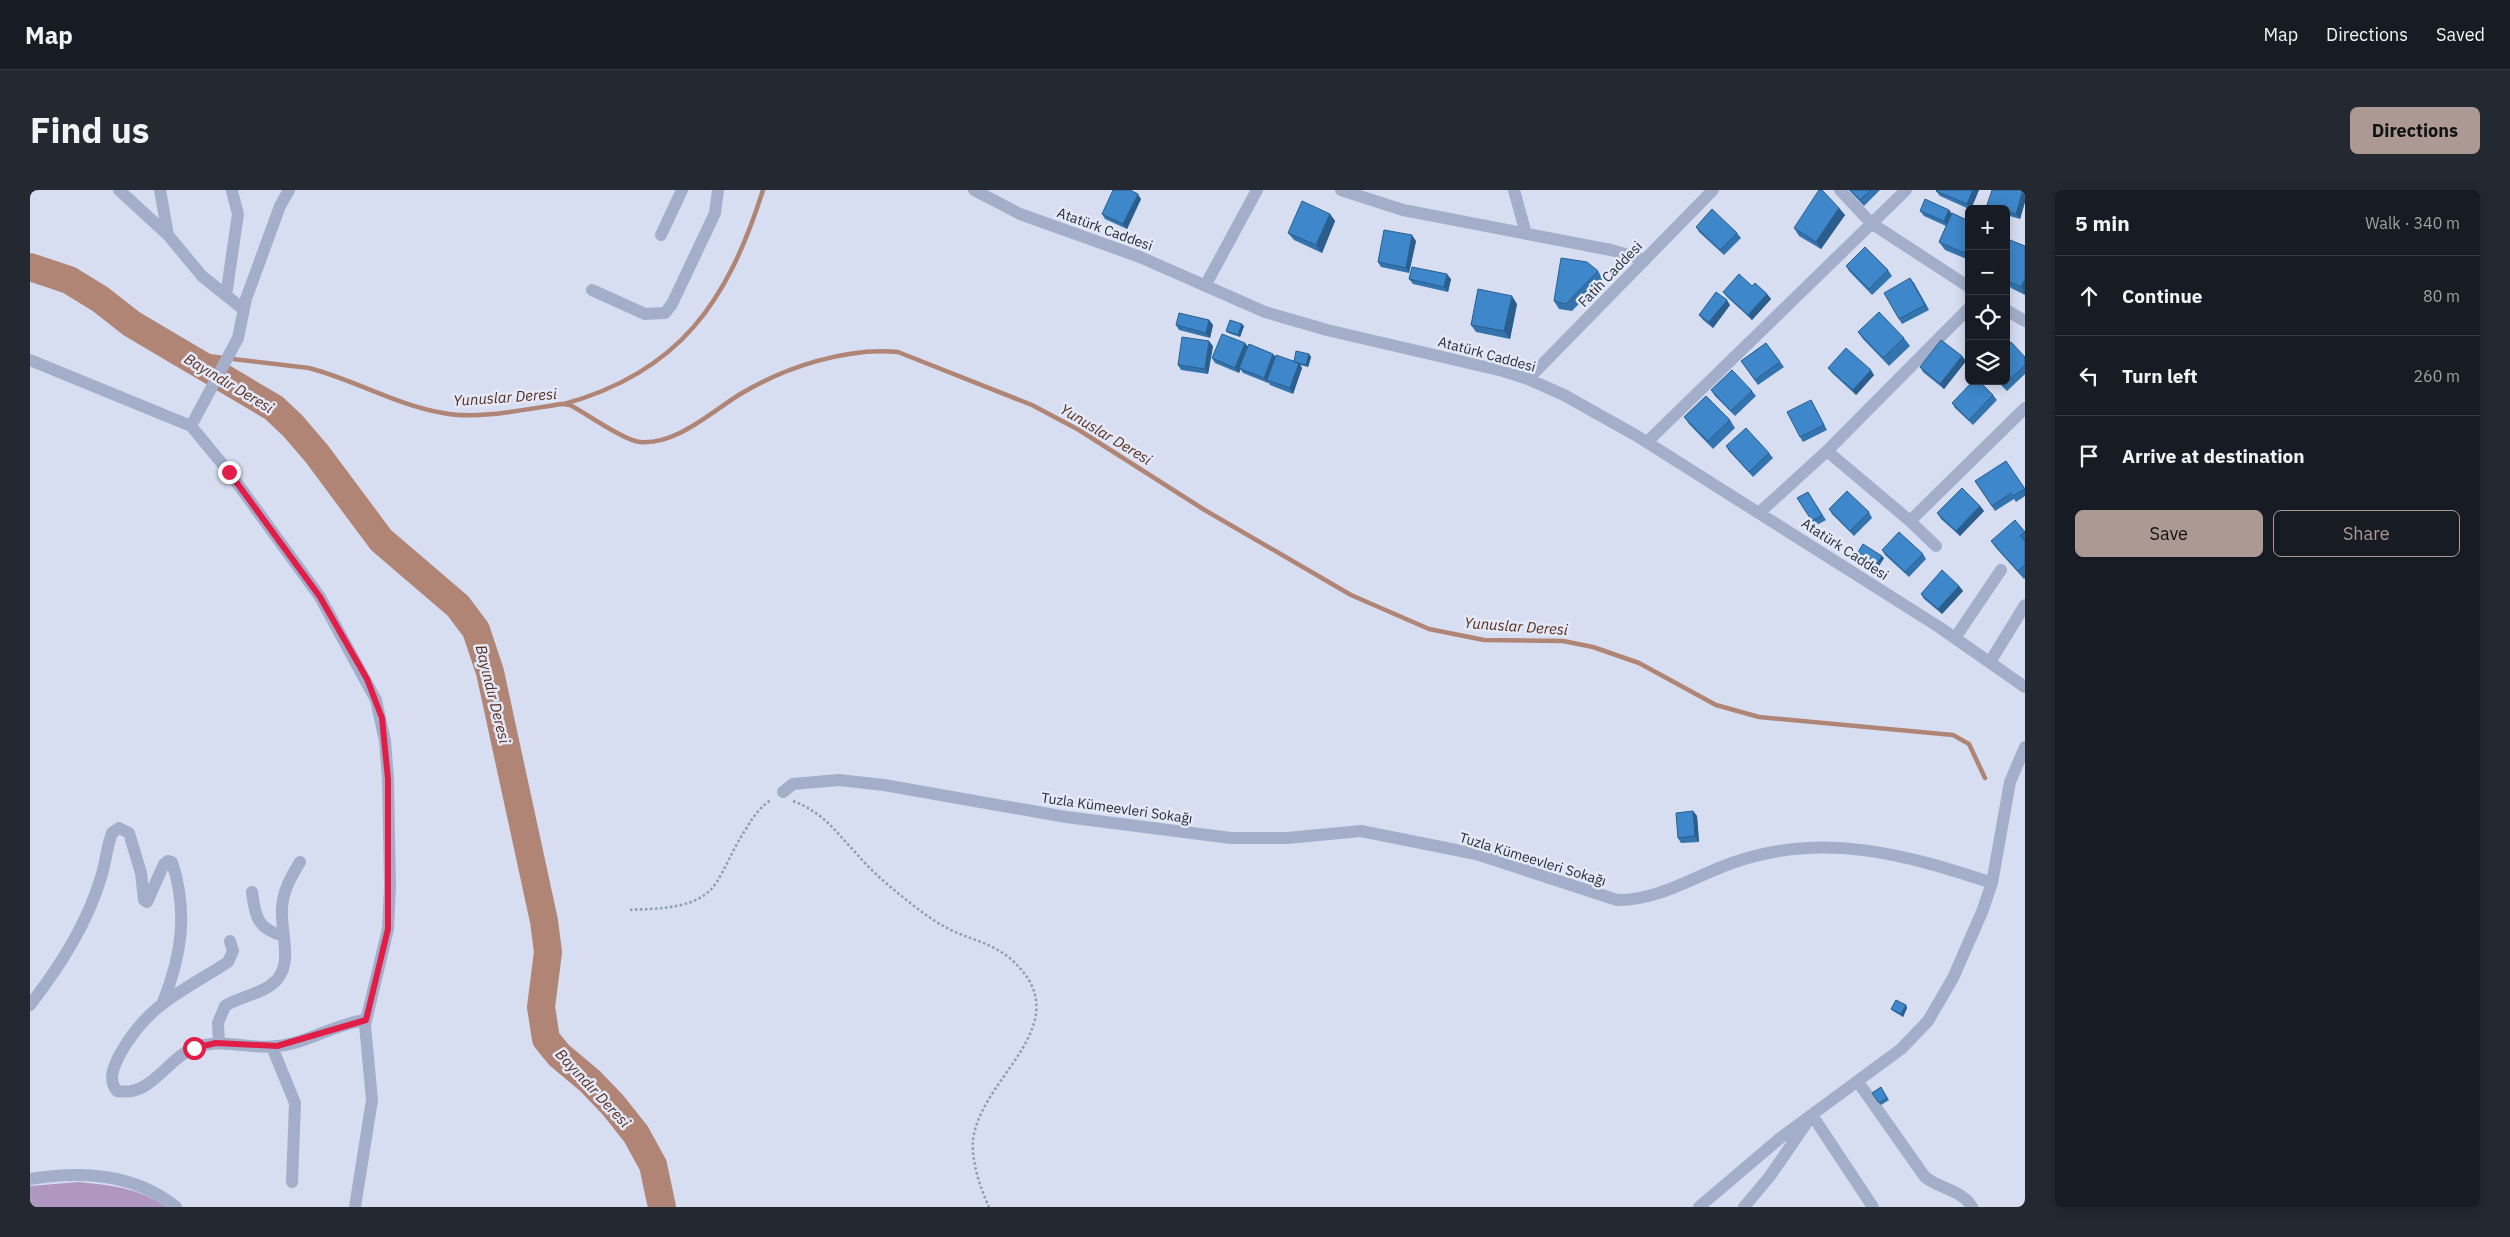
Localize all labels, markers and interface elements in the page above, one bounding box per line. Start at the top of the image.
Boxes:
text: Map [25,19,73,51]
text: Map [2263,23,2298,46]
text: Directions [2326,23,2408,46]
text: Saved [2436,23,2485,46]
text: Find us [30,107,149,153]
button: Directions [2350,107,2480,154]
street label: Atatürk Caddesi [1055,203,1155,255]
map controls [1965,205,2010,385]
button: + [1965,205,2010,250]
text: 5 min [2075,209,2130,237]
text: Walk · 340 m [2365,213,2460,233]
street label: Fatih Caddesi [1574,237,1646,311]
button: − [1965,250,2010,295]
icon: ahead [2075,282,2103,310]
text: Continue [2122,284,2202,308]
text: 80 m [2423,286,2460,306]
button: locate [1965,295,2010,340]
street label: Atatürk Caddesi [1436,332,1538,376]
button: layers [1965,340,2010,385]
water label: Bayındır Deresi [181,349,277,417]
icon: left [2075,362,2103,390]
text: Turn left [2122,364,2198,388]
text: 260 m [2413,366,2460,386]
water label: Yunuslar Deresi [453,384,557,410]
water label: Yunuslar Deresi [1057,399,1155,469]
icon: arrive [2075,442,2103,470]
text: Arrive at destination [2122,444,2305,468]
route end [218,461,241,484]
button: Save [2075,510,2263,557]
button: Share [2273,510,2460,557]
street label: Atatürk Caddesi [1798,514,1892,584]
water label: Yunuslar Deresi [1464,613,1568,639]
water label: Bayındır Deresi [472,643,514,745]
street label: Tuzla Kümeevleri Sokağı [1040,788,1194,828]
street label: Tuzla Kümeevleri Sokağı [1457,828,1609,890]
route start [183,1037,206,1060]
water label: Bayındır Deresi [552,1045,634,1131]

